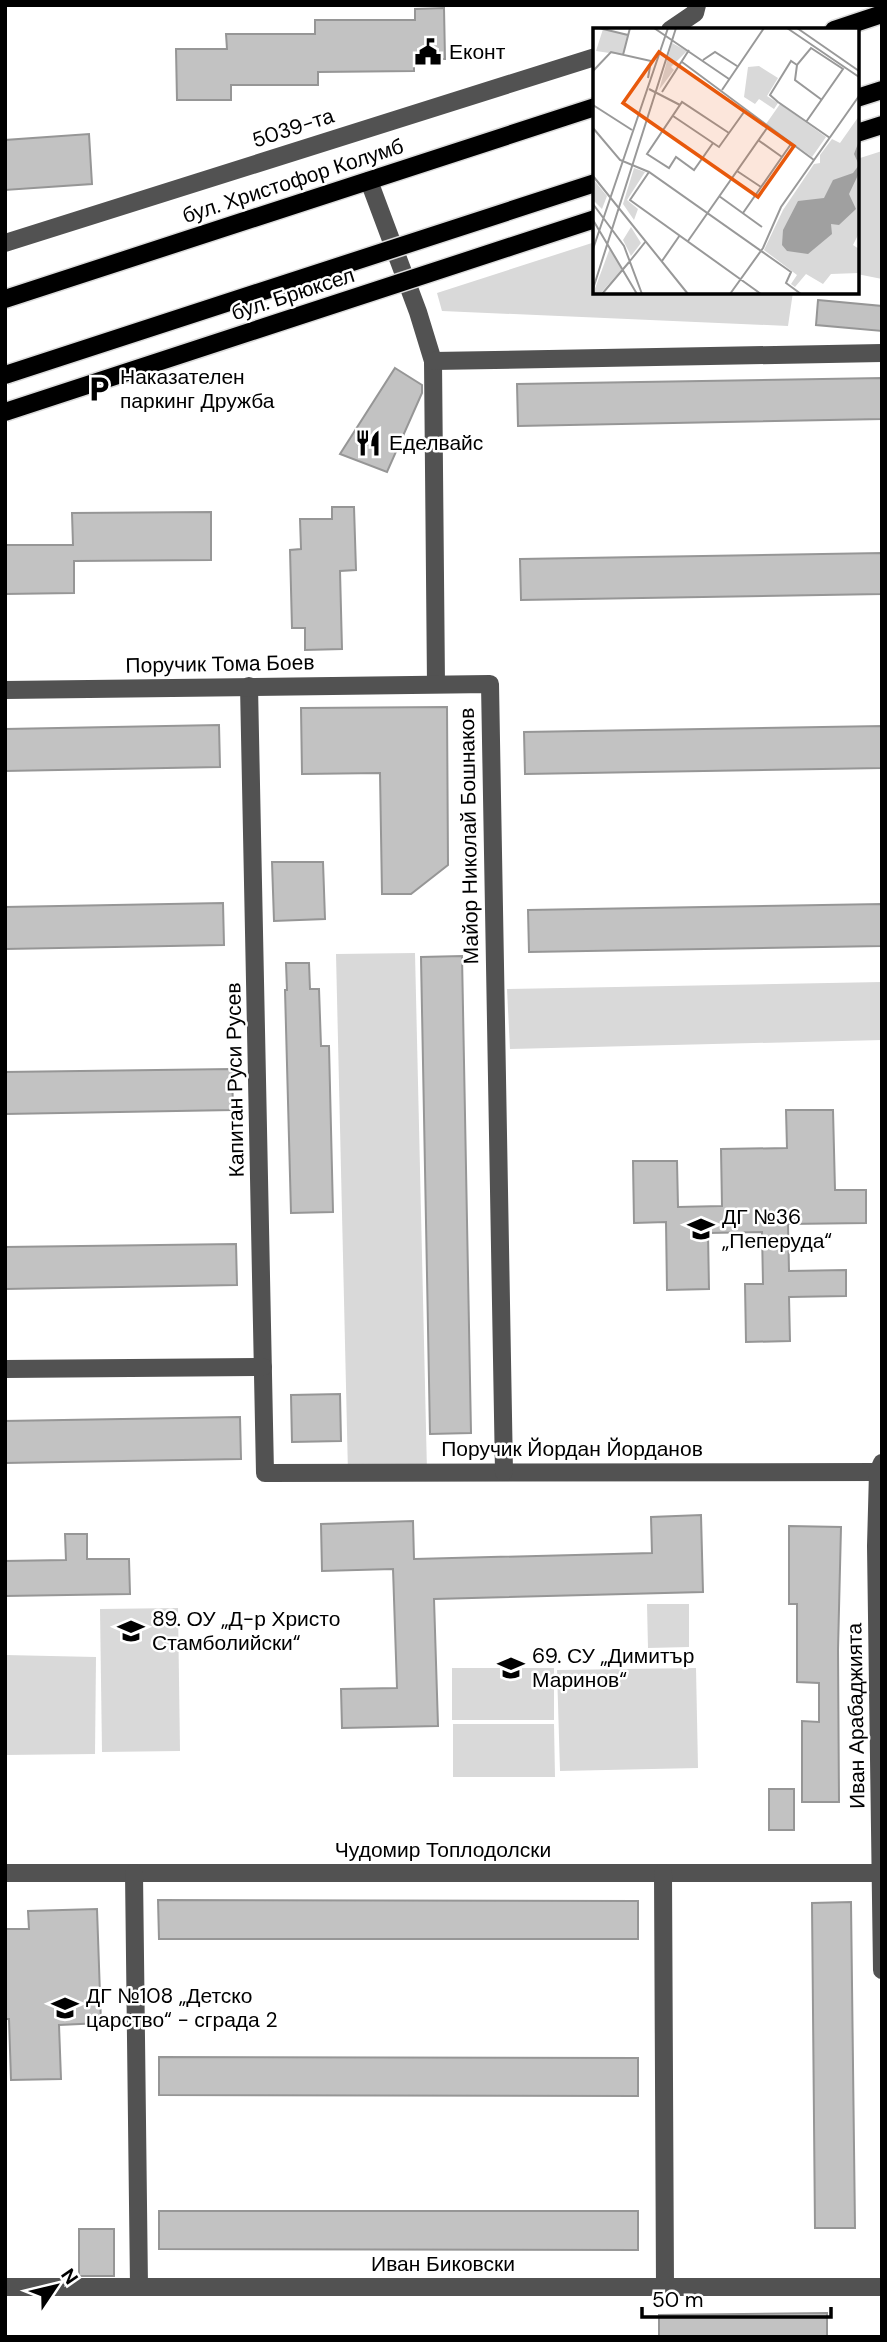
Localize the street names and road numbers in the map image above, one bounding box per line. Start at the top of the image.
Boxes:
street label: 5039-та [248,102,338,154]
street label: бул. Христофор Колумб [179,132,407,230]
street label: бул. Брюксел [228,261,358,327]
street label: Поручик Тома Боев [125,648,315,680]
street label: Майор Николай Бошнаков [453,707,485,965]
street label: Капитан Руси Русев [219,982,251,1178]
street label: Поручик Йордан Йорданов [441,1435,703,1463]
street label: Иван Арабаджията [840,1622,872,1809]
street label: Чудомир Топлодолски [335,1836,551,1864]
street label: Иван Биковски [371,2250,515,2278]

